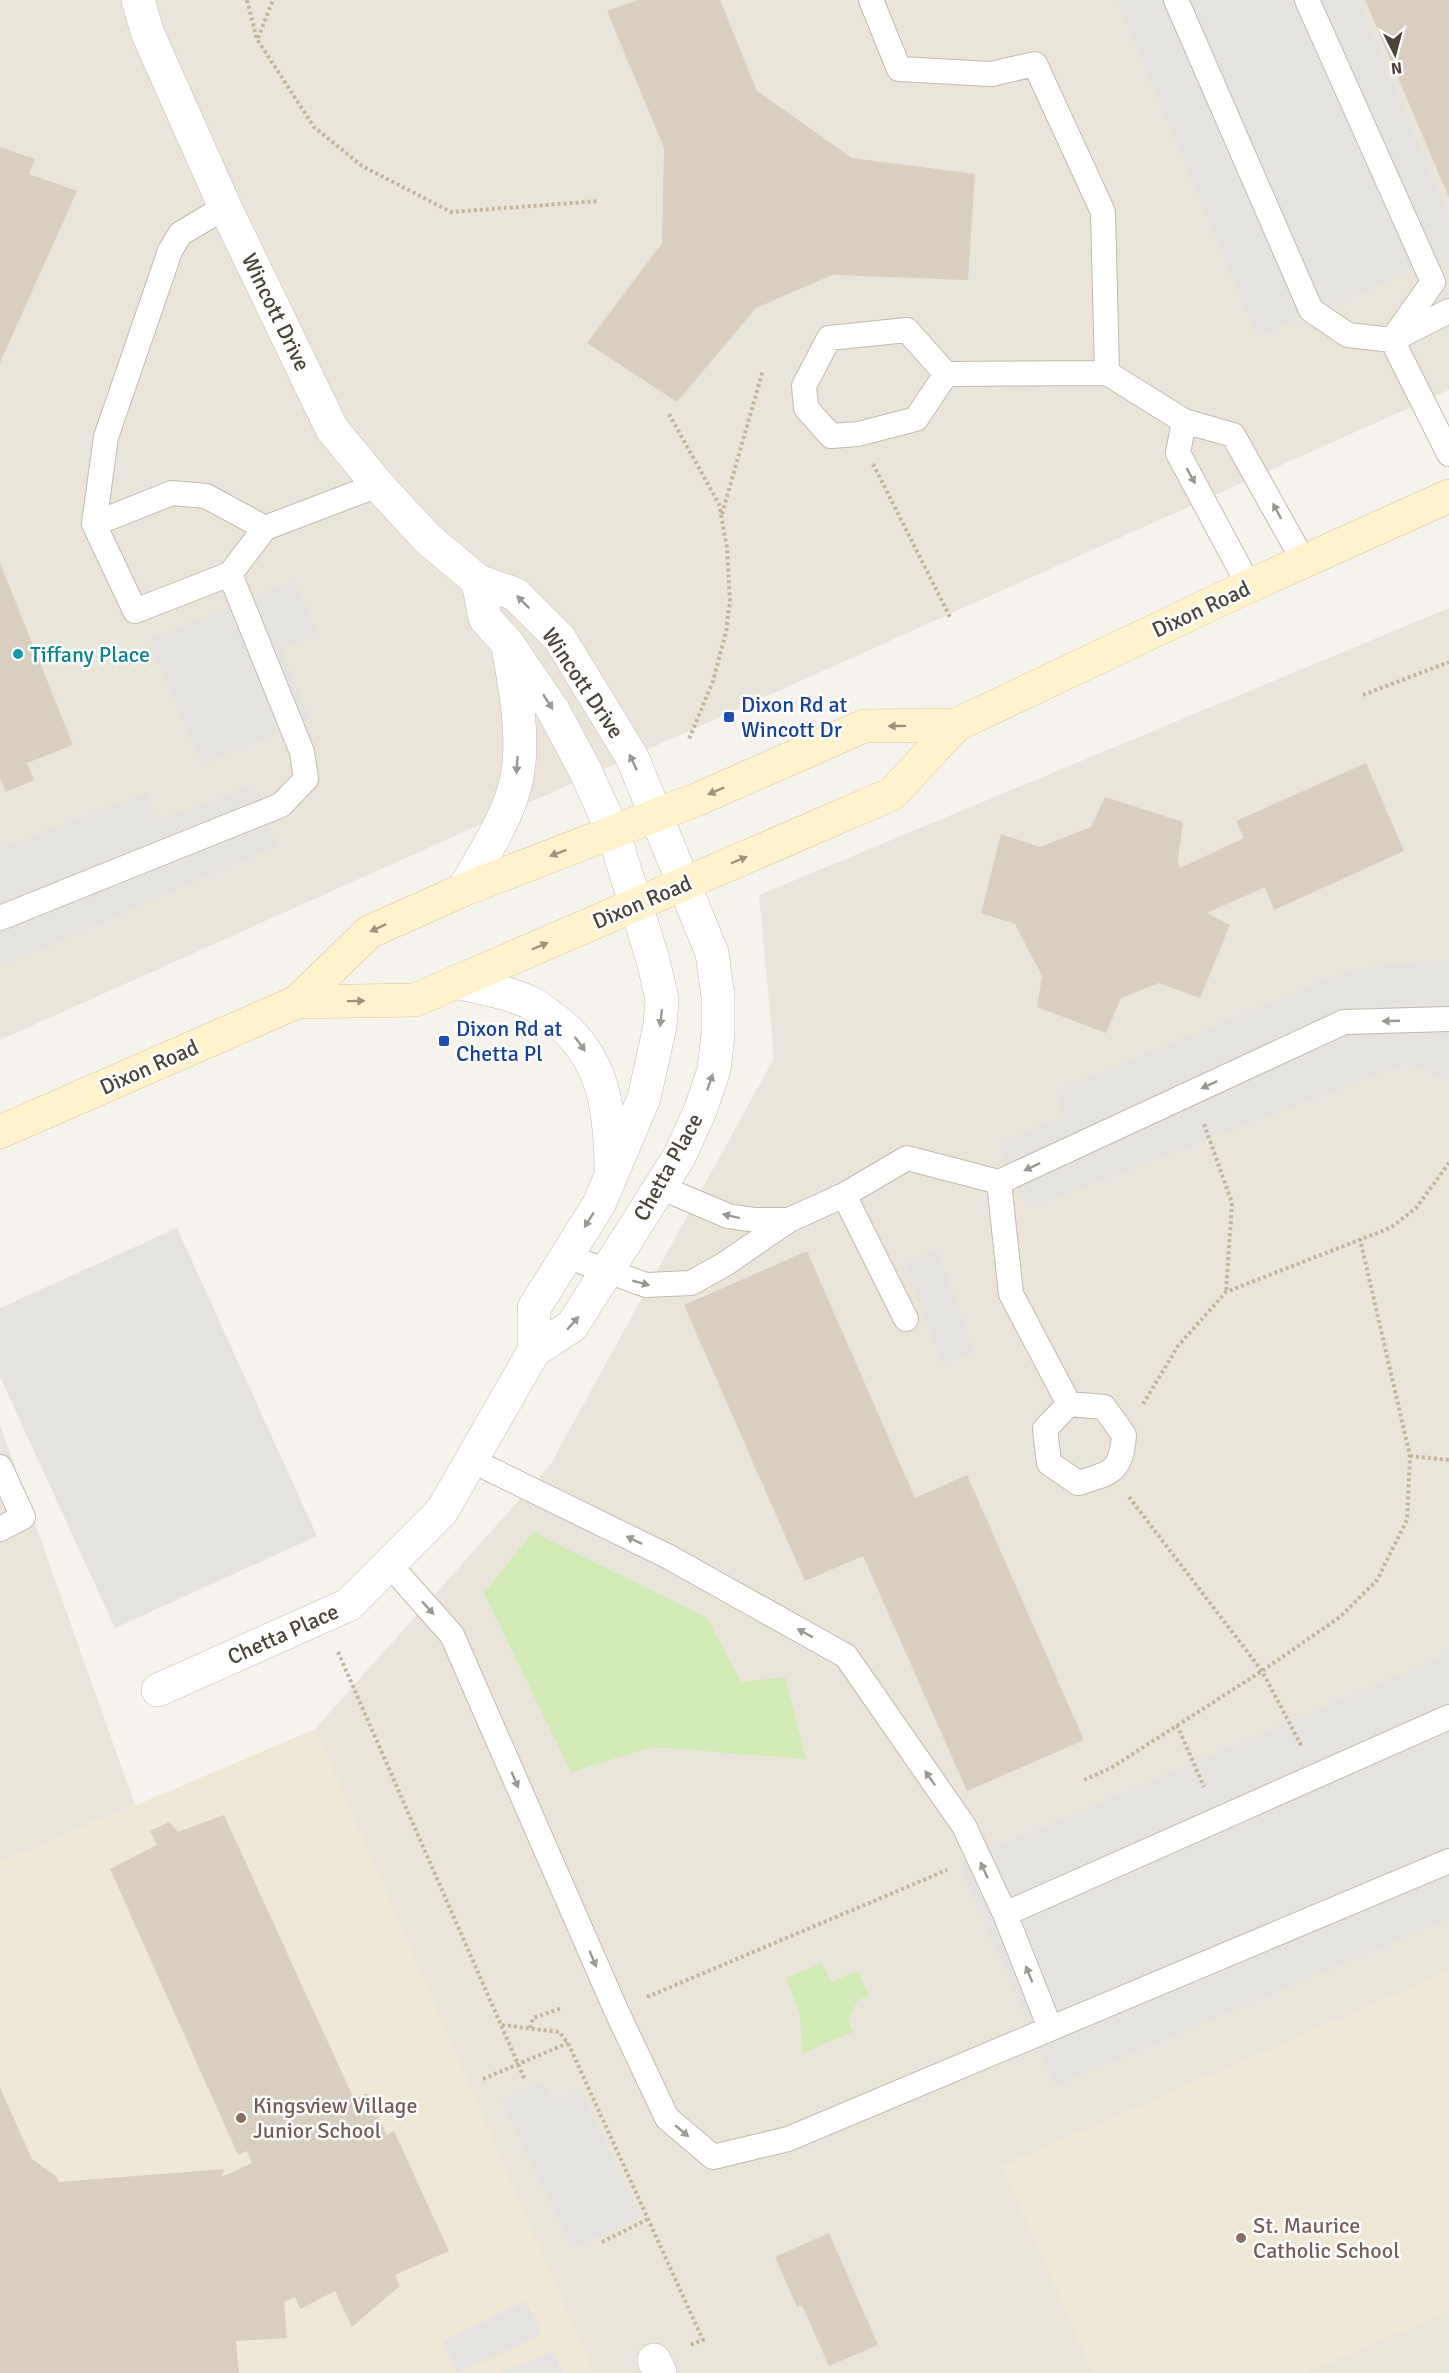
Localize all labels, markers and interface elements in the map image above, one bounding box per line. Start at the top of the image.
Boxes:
north arrow [1365,24,1425,84]
text: N [1390,57,1403,78]
street label: Wincott Drive [236,249,316,375]
one-way arrow [1186,468,1196,485]
one-way arrow [1272,502,1282,519]
street label: Dixon Road [1148,575,1254,643]
one-way arrow [516,595,530,610]
street label: Wincott Drive [536,623,630,743]
place label: Tiffany Place [30,641,150,668]
marker: Tiffany Place [11,647,25,661]
place label: Dixon Rd at Wincott Dr [741,691,847,743]
one-way arrow [542,694,553,711]
marker: Dixon Rd at Wincott Dr [722,710,736,724]
one-way arrow [888,721,907,731]
one-way arrow [629,753,638,770]
one-way arrow [513,755,522,774]
one-way arrow [706,786,724,796]
one-way arrow [549,848,567,858]
one-way arrow [730,856,747,865]
street label: Dixon Road [588,869,696,935]
one-way arrow [369,923,387,933]
one-way arrow [531,941,549,951]
one-way arrow [346,996,365,1006]
one-way arrow [656,1008,666,1027]
place label: Dixon Rd at Chetta Pl [456,1015,562,1067]
one-way arrow [1381,1016,1400,1026]
street label: Dixon Road [95,1033,203,1101]
marker: Dixon Rd at Chetta Pl [437,1034,451,1048]
one-way arrow [574,1036,586,1052]
one-way arrow [706,1072,716,1090]
one-way arrow [1201,1080,1218,1089]
street label: Chetta Place [627,1108,709,1226]
one-way arrow [1024,1162,1041,1171]
one-way arrow [722,1210,740,1220]
one-way arrow [583,1211,594,1228]
one-way arrow [632,1278,650,1288]
one-way arrow [566,1315,579,1330]
one-way arrow [625,1535,642,1544]
street label: Chetta Place [223,1597,343,1671]
one-way arrow [421,1600,434,1615]
one-way arrow [796,1628,813,1638]
one-way arrow [924,1770,936,1786]
one-way arrow [511,1771,521,1789]
one-way arrow [979,1861,988,1878]
one-way arrow [589,1950,598,1968]
one-way arrow [1024,1965,1033,1983]
place label: Kingsview Village Junior School [253,2092,418,2144]
marker: Kingsview Village Junior School [234,2111,248,2125]
one-way arrow [674,2124,690,2137]
place label: St. Maurice Catholic School [1253,2212,1400,2264]
marker: St. Maurice Catholic School [1234,2231,1248,2245]

